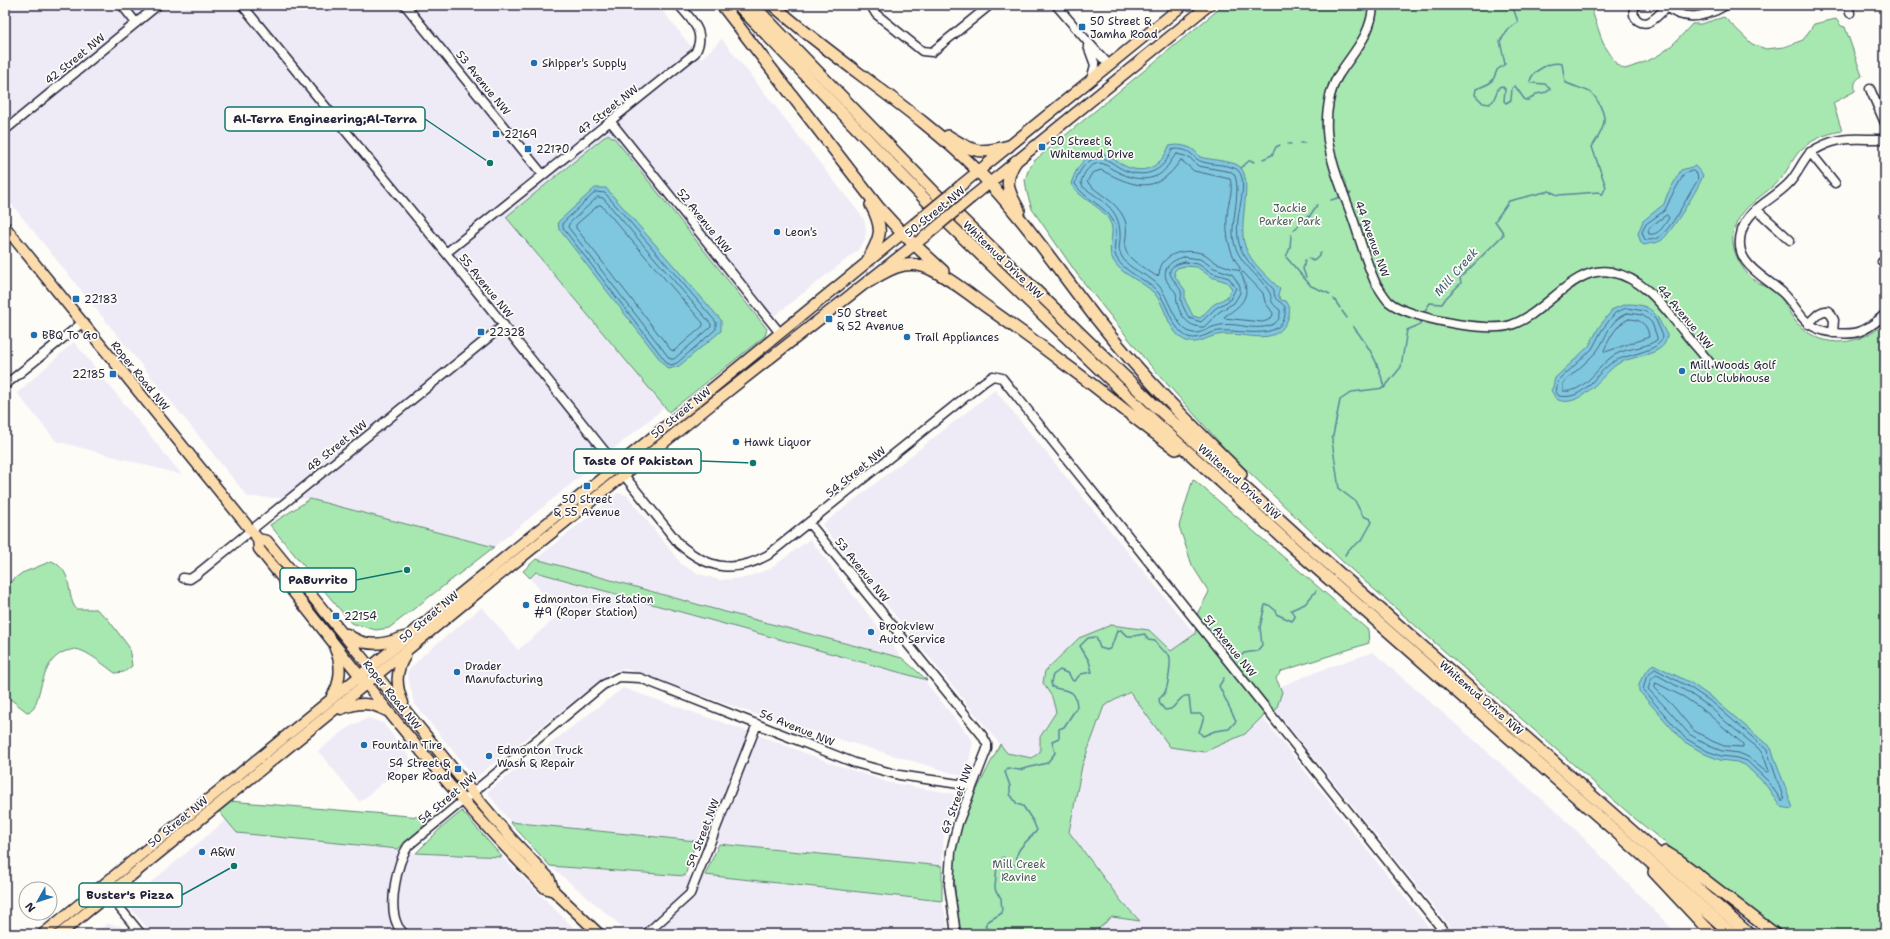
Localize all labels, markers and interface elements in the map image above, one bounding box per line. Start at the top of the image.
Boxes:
place label: 50 Street & Jamha Road [1090,14,1158,42]
marker: 50 Street & Jamha Road [1077,22,1087,32]
street label: 42 Street NW [42,30,109,88]
street label: 53 Avenue NW [452,48,514,119]
place label: Shipper's Supply [542,56,627,71]
marker: Shipper's Supply [529,58,539,68]
street label: 47 Street NW [574,81,642,139]
callout: Al-Terra Engineering;Al-Terra [225,107,425,131]
text: Al-Terra Engineering;Al-Terra [233,111,418,127]
place label: 22169 [504,127,537,142]
marker: 22169 [491,129,501,139]
place label: 50 Street & Whitemud Drive [1050,134,1134,162]
place label: 22170 [536,142,569,157]
marker: 50 Street & Whitemud Drive [1037,142,1047,152]
marker: 22170 [523,144,533,154]
street label: 50 Street NW [902,183,968,241]
street label: 52 Avenue NW [673,186,735,257]
street label: 44 Avenue NW [1351,199,1393,280]
park label: Jackie Parker Park [1259,201,1321,229]
street label: Whitemud Drive NW [959,218,1047,303]
place label: Leon's [785,225,817,240]
marker: Leon's [772,227,782,237]
water label: Mill Creek [1431,244,1482,300]
street label: 55 Avenue NW [456,251,517,322]
street label: 44 Avenue NW [1653,281,1717,353]
place label: 22183 [84,292,118,307]
marker: 22183 [71,294,81,304]
place label: 50 Street & 52 Avenue [837,306,904,334]
marker: 50 Street & 52 Avenue [824,314,834,324]
place label: 22328 [489,325,525,340]
marker: 22328 [476,327,486,337]
place label: BBQ To Go [42,328,98,343]
marker: BBQ To Go [29,330,39,340]
place label: Trail Appliances [915,330,999,345]
marker: Trail Appliances [902,332,912,342]
street label: Roper Road NW [107,338,173,414]
place label: Mill Woods Golf Club Clubhouse [1690,358,1777,386]
marker: Mill Woods Golf Club Clubhouse [1677,366,1687,376]
place label: 22185 [72,367,105,382]
marker: 22185 [108,369,118,379]
street label: 50 Street NW [648,384,714,442]
street label: 48 Street NW [304,417,371,475]
place label: Hawk Liquor [744,435,811,450]
marker: Hawk Liquor [731,437,741,447]
street label: Whitemud Drive NW [1194,441,1284,524]
street label: 54 Street NW [823,443,889,501]
callout: Taste Of Pakistan [574,449,701,473]
text: Taste Of Pakistan [583,453,693,469]
marker: 50 Street & 55 Avenue [582,481,592,491]
place label: 50 Street & 55 Avenue [554,492,620,520]
street label: 53 Avenue NW [831,535,893,606]
callout: PaBurrito [280,568,356,592]
text: PaBurrito [288,572,348,588]
street label: 50 Street NW [396,587,462,646]
place label: Edmonton Fire Station #9 (Roper Station) [534,592,654,620]
marker: Edmonton Fire Station #9 (Roper Station) [521,600,531,610]
place label: 22154 [344,609,377,624]
marker: 22154 [331,611,341,621]
street label: 51 Avenue NW [1200,612,1260,681]
place label: Brookview Auto Service [879,619,946,647]
marker: Brookview Auto Service [866,627,876,637]
street label: Roper Road NW [359,657,425,733]
street label: Whitemud Drive NW [1436,657,1527,739]
place label: Drader Manufacturing [465,659,543,687]
marker: Drader Manufacturing [452,667,462,677]
street label: 56 Avenue NW [757,706,837,750]
place label: Fountain Tire [372,738,442,753]
marker: Fountain Tire [359,740,369,750]
place label: Edmonton Truck Wash & Repair [497,743,583,771]
marker: Edmonton Truck Wash & Repair [484,751,494,761]
place label: 54 Street & Roper Road [387,756,450,784]
street label: 67 Street NW [937,762,977,836]
marker: 54 Street & Roper Road [453,764,463,774]
street label: 54 Street NW [415,769,481,827]
street label: 50 Street NW [145,793,211,851]
street label: 59 Street NW [683,796,723,870]
place label: A&W [210,845,236,860]
marker: A&W [197,847,207,857]
park label: Mill Creek Ravine [992,857,1046,885]
north arrow [18,881,58,921]
callout: Buster's Pizza [79,883,182,907]
text: Buster's Pizza [86,887,174,903]
text: N [22,899,39,915]

